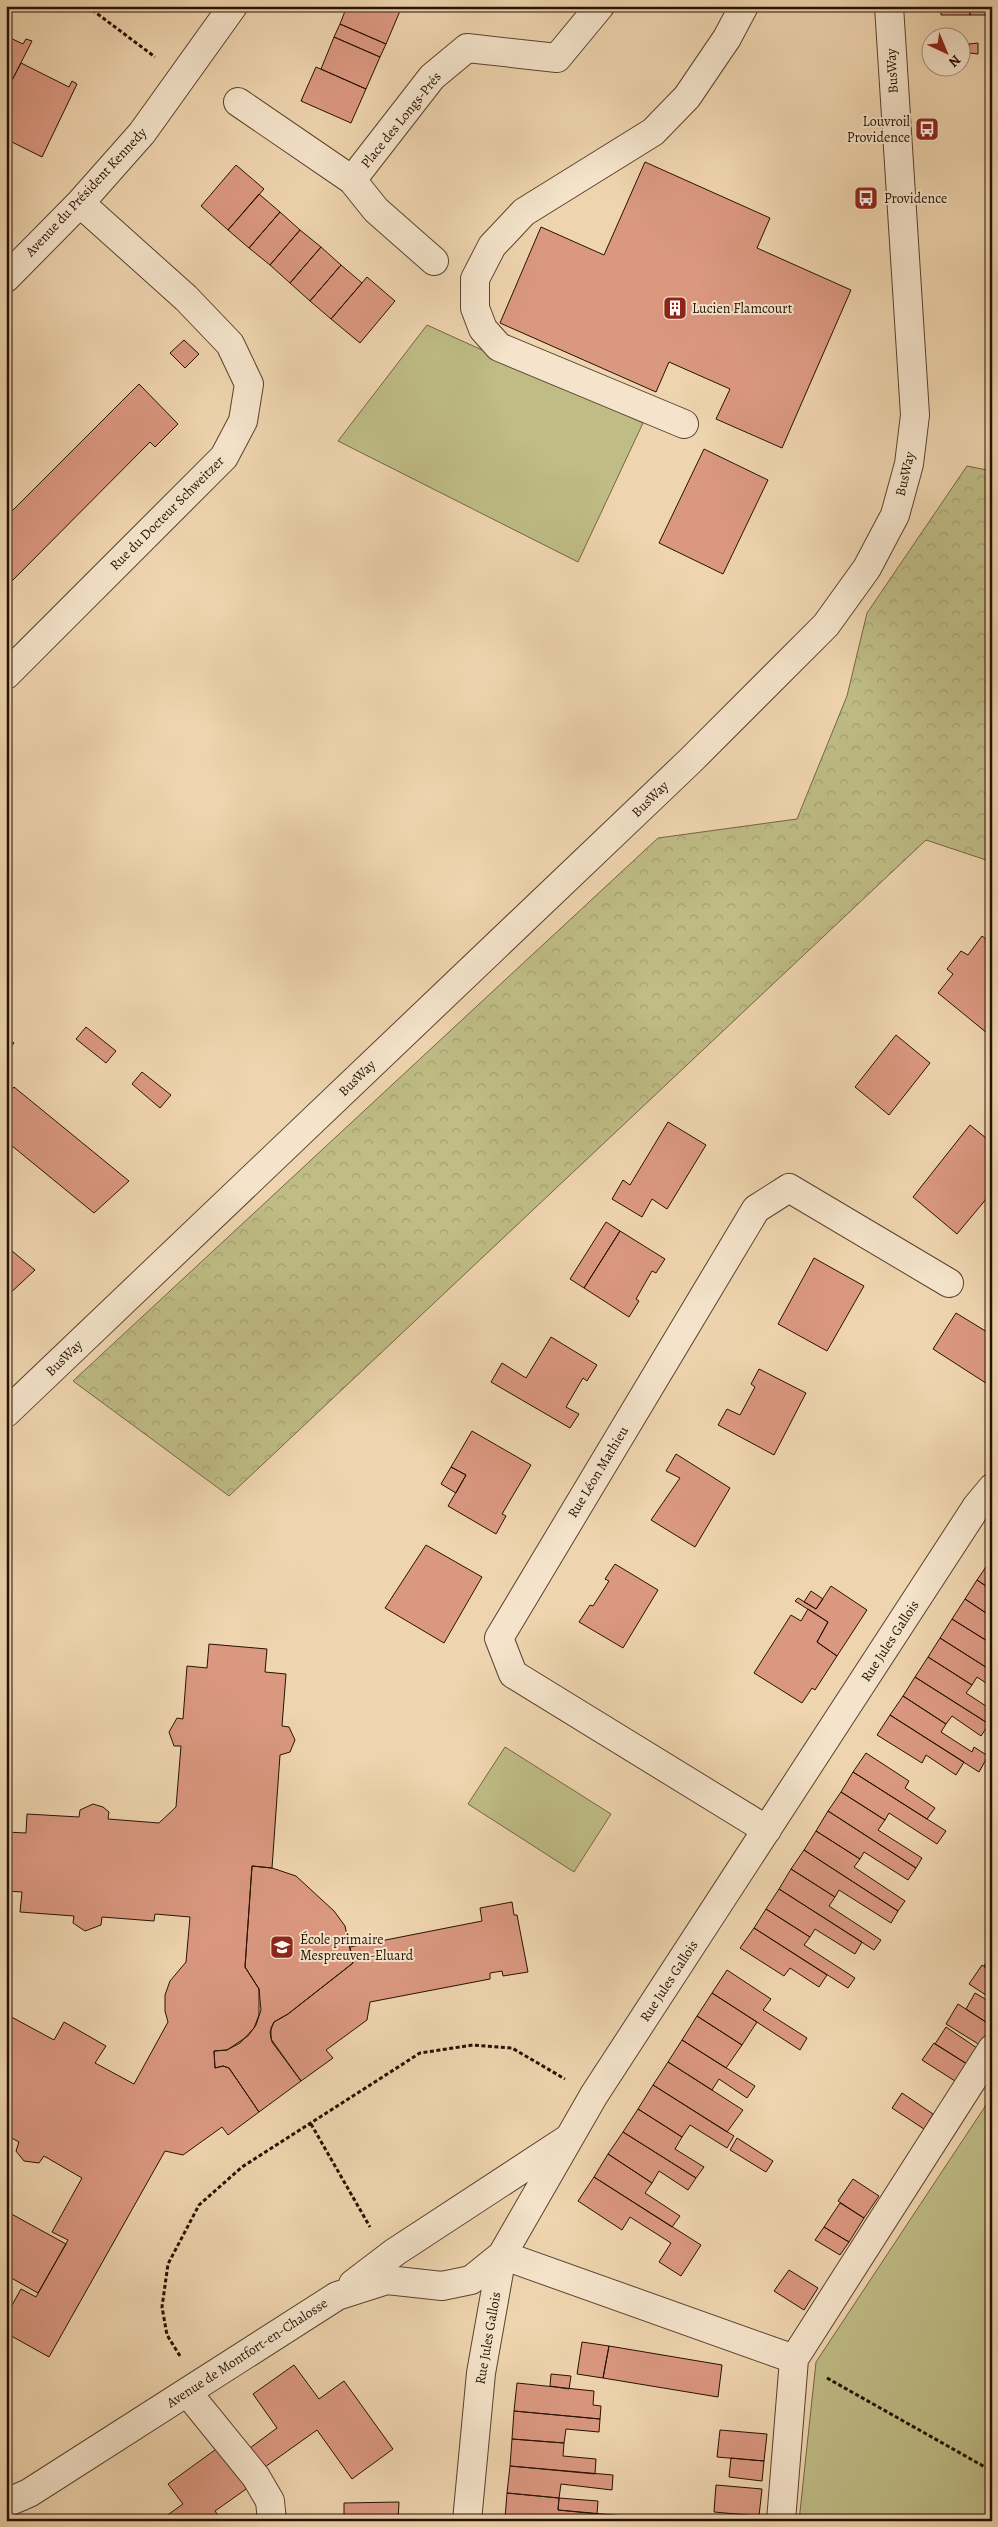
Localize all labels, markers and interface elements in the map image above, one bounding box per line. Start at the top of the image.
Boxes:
north arrow [920,28,970,78]
street label: BusWay [881,47,903,94]
text: N [944,51,965,71]
street label: Place des Longs-Prés [356,68,446,172]
place label: Louvroil Providence [847,112,911,147]
bus stop icon: Louvroil Providence [914,116,940,142]
street label: Avenue du Président Kennedy [20,123,151,261]
bus stop icon: Providence [853,185,879,211]
place label: Providence [884,189,947,208]
building icon: Lucien Flamcourt [662,295,688,321]
place label: Lucien Flamcourt [692,299,793,318]
street label: BusWay [891,449,920,498]
street label: Rue du Docteur Schweitzer [106,451,229,574]
street label: BusWay [627,776,673,822]
street label: BusWay [334,1055,380,1101]
street label: BusWay [41,1335,87,1381]
street label: Rue Léon Mathieu [563,1422,633,1521]
street label: Rue Jules Gallois [857,1597,923,1685]
place label: École primaire Mespreuven-Eluard [300,1930,414,1965]
school or university icon: École primaire Mespreuven-Eluard [269,1934,295,1960]
street label: Rue Jules Gallois [636,1937,702,2025]
street label: Rue Jules Gallois [471,2290,505,2386]
street label: Avenue de Montfort-en-Chalosse [162,2294,331,2413]

